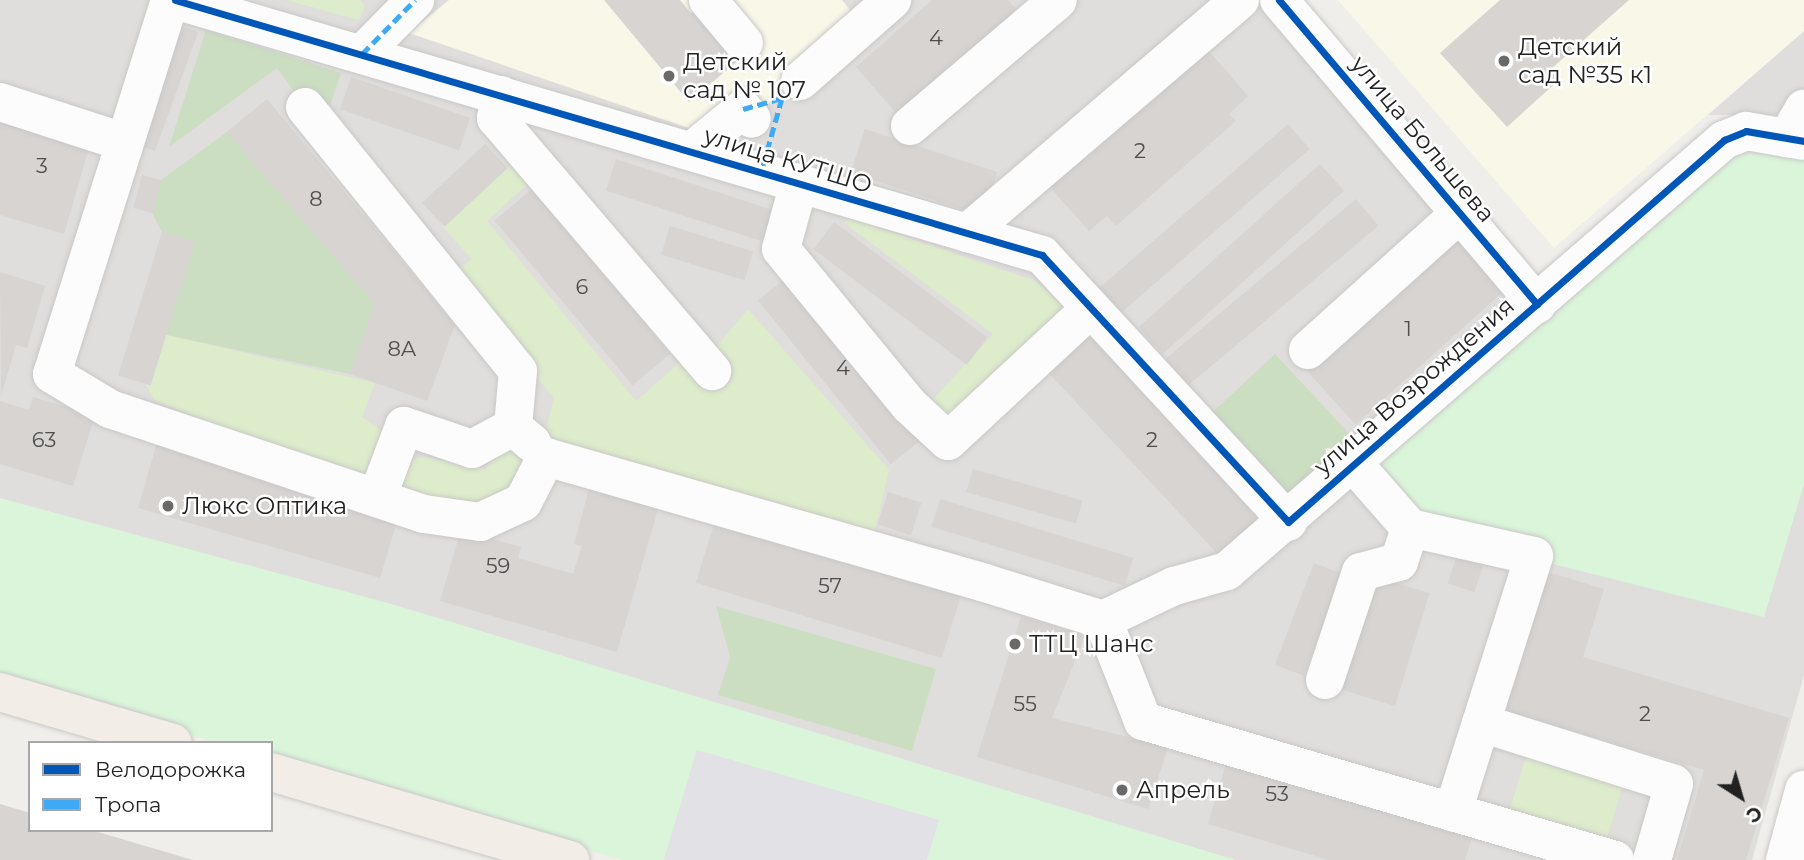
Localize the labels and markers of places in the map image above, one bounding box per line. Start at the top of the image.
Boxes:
place label: Детский сад №35 к1 [1518,33,1652,89]
place label: Детский сад № 107 [683,48,806,104]
marker: Детский сад №35 к1 [1496,53,1512,69]
marker: Детский сад № 107 [661,68,677,84]
place label: Люкс Оптика [182,492,347,520]
marker: Люкс Оптика [160,498,176,514]
place label: ТТЦ Шанс [1029,630,1154,658]
marker: ТТЦ Шанс [1007,636,1023,652]
place label: Апрель [1136,776,1230,804]
marker: Апрель [1114,782,1130,798]

